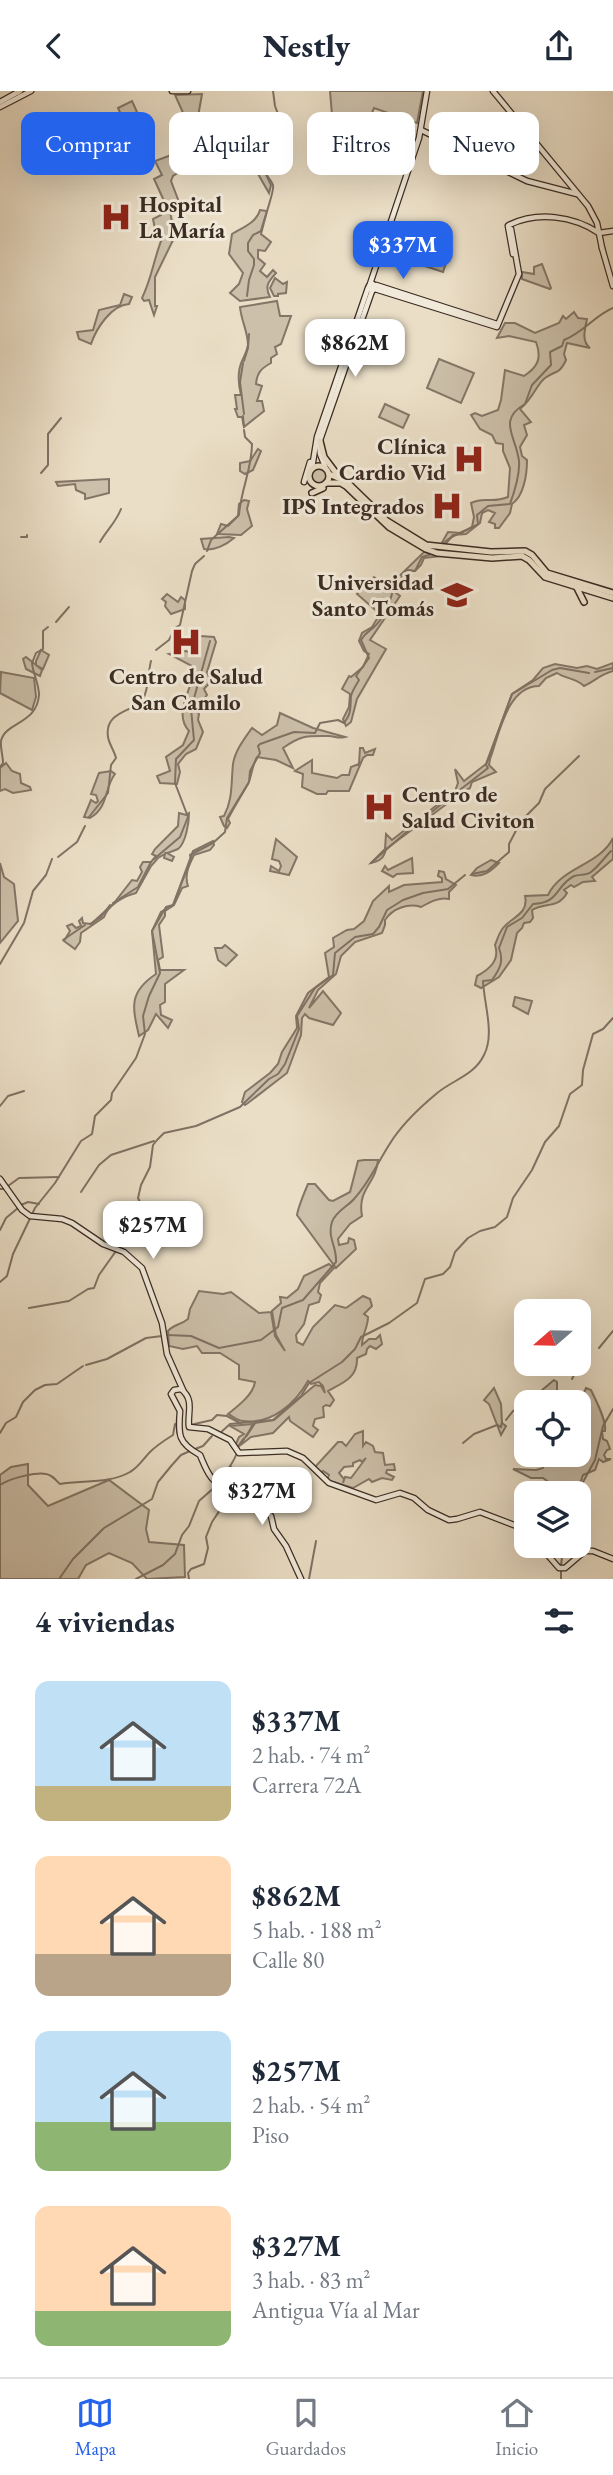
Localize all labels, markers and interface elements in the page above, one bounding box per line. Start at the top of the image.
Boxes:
text: Nestly [263,25,350,67]
icon: back [35,27,73,65]
icon: share [540,27,578,65]
chip: Comprar [21,112,155,175]
chip: Alquilar [169,112,293,175]
chip: Filtros [307,112,415,175]
chip: Nuevo [429,112,539,175]
place label: Hospital La María [139,189,226,245]
hospital icon: Hospital La María [99,200,133,234]
pin: $337M [354,221,452,281]
text: $337M [369,229,437,259]
pin: $862M [306,320,404,379]
text: $862M [321,327,389,357]
place label: Clínica Cardio Vid [339,431,447,487]
hospital icon: Clínica Cardio Vid [452,442,486,476]
hospital icon: IPS Integrados [430,489,464,523]
place label: IPS Integrados [282,491,424,521]
place label: Universidad Santo Tomás [312,567,434,623]
school or university icon: Universidad Santo Tomás [440,578,474,612]
hospital icon: Centro de Salud San Camilo [169,625,203,659]
place label: Centro de Salud San Camilo [109,661,263,717]
place label: Centro de Salud Civiton [402,779,535,835]
hospital icon: Centro de Salud Civiton [362,790,396,824]
pin: $257M [104,1201,202,1261]
text: $257M [119,1209,187,1239]
north arrow [514,1299,592,1375]
map controls [514,1299,591,1558]
button: locate [514,1390,591,1467]
pin: $327M [213,1467,311,1527]
text: $327M [228,1475,296,1505]
button: layers [514,1481,591,1558]
text: 4 viviendas [35,1602,175,1641]
icon: filters [540,1602,578,1640]
text: $337M [252,1701,341,1740]
icon: home [91,1709,175,1793]
text: 2 hab. · 74 m² [252,1740,371,1770]
text: Carrera 72A [252,1770,361,1800]
text: $862M [252,1876,341,1915]
icon: home [91,1884,175,1968]
text: 5 hab. · 188 m² [252,1915,382,1945]
text: Calle 80 [252,1945,324,1975]
text: $257M [252,2051,341,2090]
icon: home [91,2059,175,2143]
text: 2 hab. · 54 m² [252,2090,371,2120]
text: Piso [252,2120,289,2150]
text: $327M [252,2226,341,2265]
icon: home [91,2234,175,2318]
text: 3 hab. · 83 m² [252,2265,371,2295]
text: Antigua Vía al Mar [252,2295,420,2325]
tab: Mapa [75,2394,116,2461]
tab: Guardados [266,2394,346,2461]
tab: Inicio [495,2394,538,2461]

